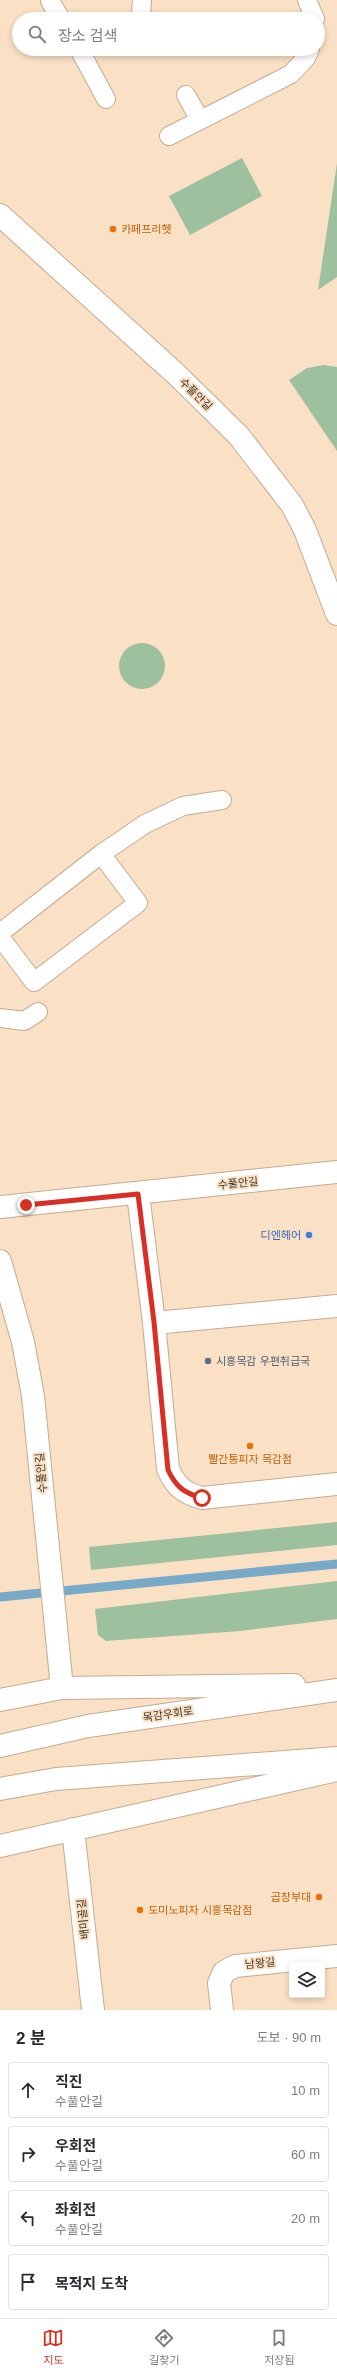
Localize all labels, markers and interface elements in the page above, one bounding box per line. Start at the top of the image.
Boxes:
search box [12,12,325,56]
icon: search [26,23,48,45]
text: 장소 검색 [58,27,117,44]
place label: 카페프리헷 [121,223,172,235]
marker: 카페프리헷 [108,224,118,234]
street label: 수풀안길 [177,376,215,412]
street label: 수풀안길 [217,1175,259,1191]
route end [17,1196,35,1214]
place label: 디엔헤어 [261,1229,301,1241]
marker: 디엔헤어 [304,1230,314,1240]
place label: 시흥목감 우편취급국 [216,1355,310,1367]
marker: 시흥목감 우편취급국 [203,1356,213,1366]
marker: 빨간통피자 목감점 [245,1441,255,1451]
street label: 수풀안길 [33,1452,49,1494]
place label: 빨간통피자 목감점 [208,1453,292,1465]
route start [193,1489,211,1507]
street label: 목감우회로 [142,1705,194,1723]
place label: 곱창부대 [271,1891,311,1903]
marker: 곱창부대 [314,1892,324,1902]
street label: 배미골길 [75,1898,91,1940]
place label: 도미노피자 시흥목감점 [148,1904,252,1916]
marker: 도미노피자 시흥목감점 [135,1905,145,1915]
street label: 남왕길 [244,1955,276,1971]
map controls [289,1962,325,1998]
button: layers [289,1962,325,1998]
text: 2 분 [16,2029,46,2048]
text: 도보 · 90 m [257,2030,321,2045]
text: 직진 [55,2073,83,2090]
icon: ahead [17,2079,39,2101]
text: 10 m [291,2083,320,2098]
text: 수풀안길 [55,2094,103,2109]
text: 우회전 [55,2137,96,2154]
icon: right [17,2143,39,2165]
text: 60 m [291,2147,320,2162]
text: 수풀안길 [55,2158,103,2173]
text: 좌회전 [55,2201,96,2218]
icon: left [17,2207,39,2229]
text: 20 m [291,2211,320,2226]
text: 수풀안길 [55,2222,103,2237]
icon: arrive [17,2271,39,2293]
text: 목적지 도착 [55,2275,128,2292]
tab: 지도 [42,2327,64,2367]
tab: 길찾기 [149,2327,180,2367]
tab: 저장됨 [264,2327,295,2367]

